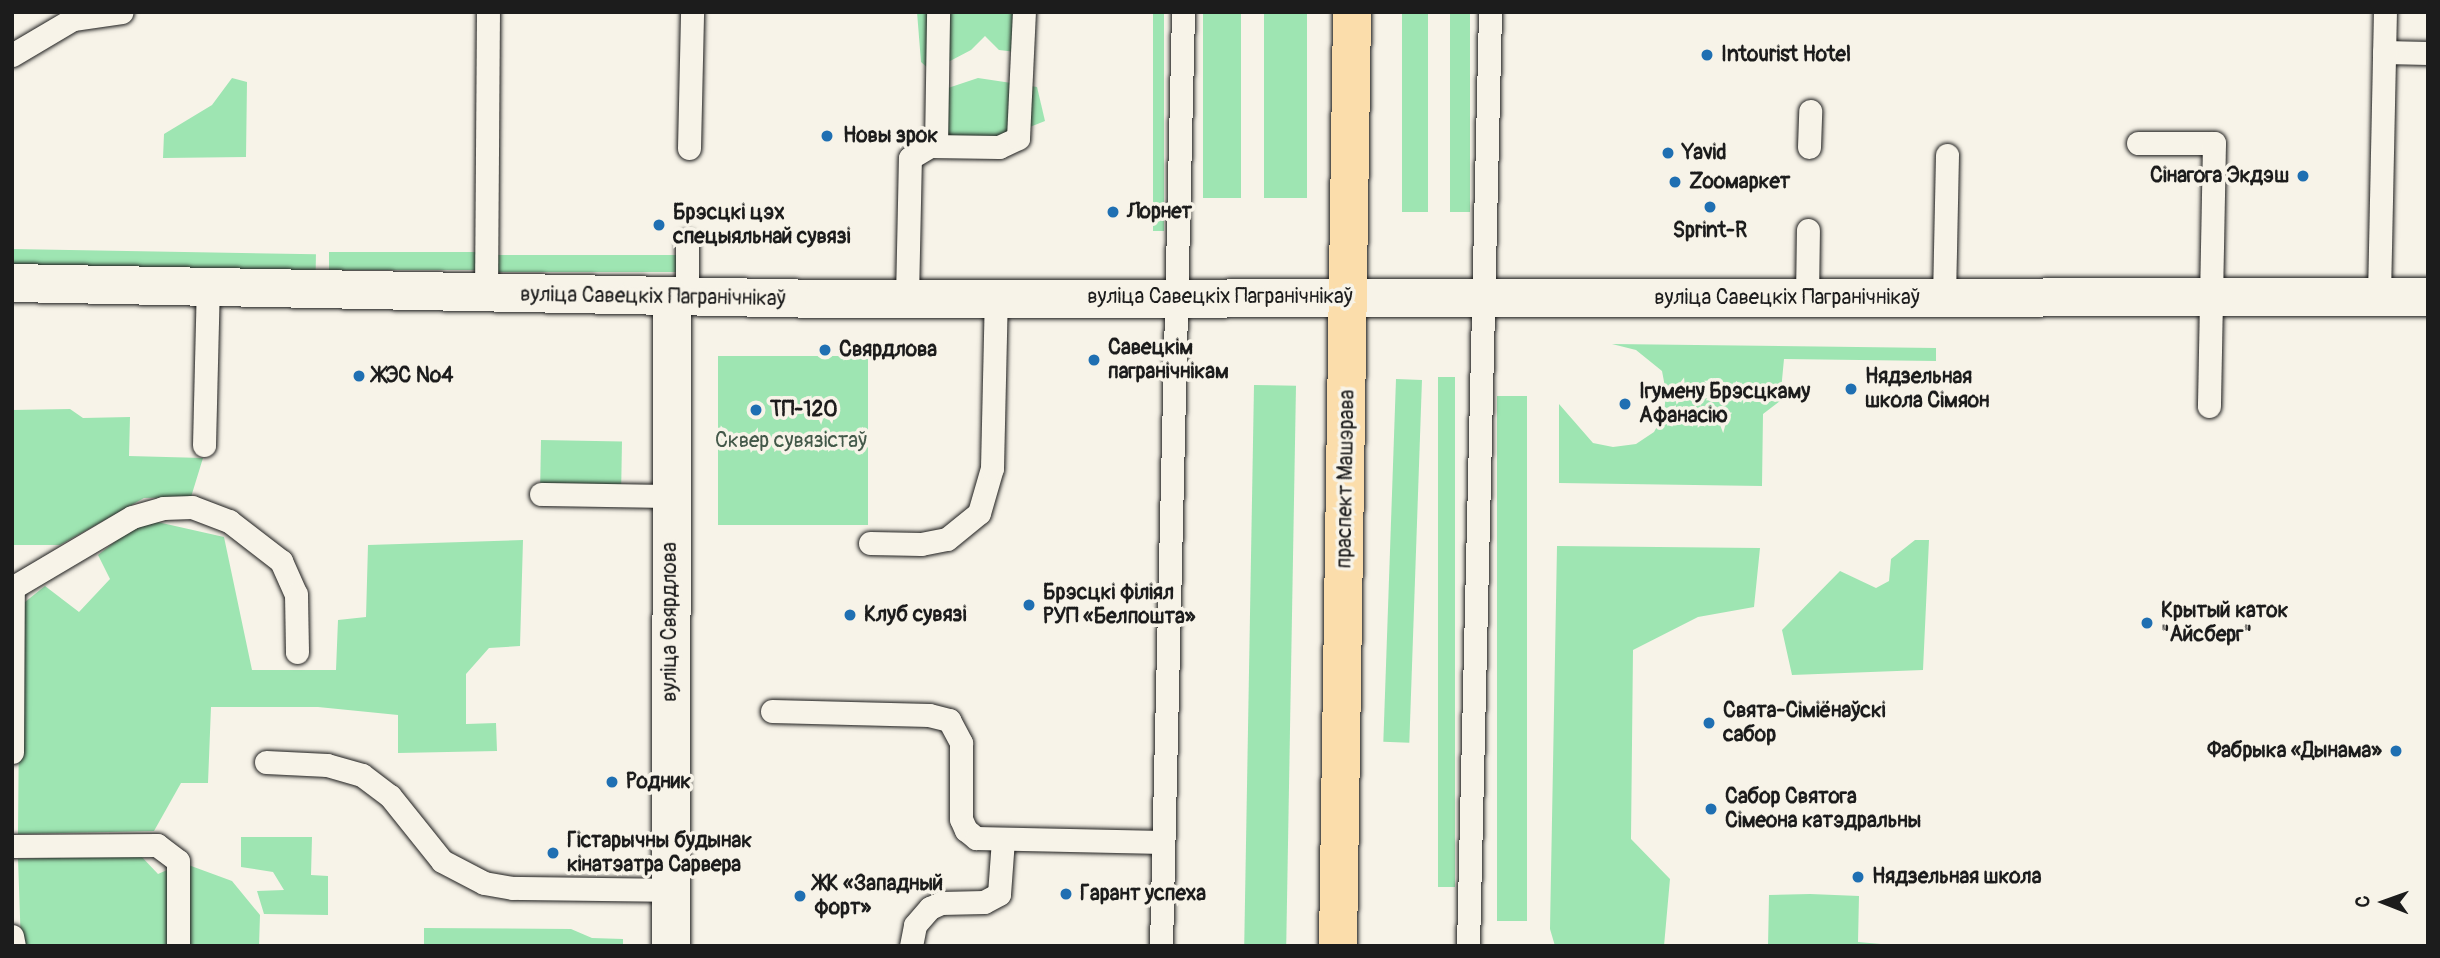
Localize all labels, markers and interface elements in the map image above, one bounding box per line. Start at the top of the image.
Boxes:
place label: Intourist Hotel [1721,42,1851,68]
marker: Intourist Hotel [1699,47,1715,63]
place label: Новы зрок [843,123,938,149]
marker: Новы зрок [817,126,837,146]
place label: Yavid [1682,140,1727,166]
marker: Yavid [1660,145,1676,161]
place label: Сінагога Экдэш [2150,163,2289,189]
marker: Сінагога Экдэш [2295,168,2311,184]
place label: Zooмаркет [1689,169,1790,195]
marker: Zooмаркет [1667,174,1683,190]
place label: Лорнет [1127,199,1192,225]
marker: Sprint-R [1702,199,1718,215]
place label: Брэсцкі цэх спецыяльнай сувязі [673,200,851,250]
marker: Лорнет [1105,204,1121,220]
marker: Брэсцкі цэх спецыяльнай сувязі [651,217,667,233]
place label: Sprint-R [1673,218,1747,244]
street label: вуліца Савецкіх Пагранічнікаў [520,282,786,312]
street label: вуліца Савецкіх Пагранічнікаў [1087,284,1353,310]
street label: вуліца Савецкіх Пагранічнікаў [1654,285,1920,311]
place label: Савецкім пагранічнікам [1108,335,1229,385]
place label: Свярдлова [839,337,937,363]
marker: Свярдлова [817,342,833,358]
marker: Савецкім пагранічнікам [1086,352,1102,368]
place label: ЖЭС №4 [373,363,453,389]
place label: Нядзельная школа Сімяон [1865,364,1990,414]
marker: ЖЭС №4 [351,368,367,384]
place label: Ігумену Брэсцкаму Афанасію [1639,379,1810,429]
marker: Нядзельная школа Сімяон [1843,381,1859,397]
street label: праспект Машэрава [1332,389,1360,569]
marker: Ігумену Брэсцкаму Афанасію [1617,396,1633,412]
place label: ТП-120 [770,397,837,423]
marker: ТП-120 [748,402,764,418]
park label: Сквер сувязістаў [715,428,867,454]
street label: вуліца Свярдлова [657,542,683,702]
place label: Брэсцкі філіял РУП «Белпошта» [1043,580,1195,630]
marker: Брэсцкі філіял РУП «Белпошта» [1021,597,1037,613]
place label: Крытый каток "Айсберг" [2161,598,2288,648]
place label: Клуб сувязі [864,602,966,628]
marker: Клуб сувязі [842,607,858,623]
marker: Крытый каток "Айсберг" [2139,615,2155,631]
place label: Свята-Сіміёнаўскі сабор [1723,698,1886,748]
marker: Свята-Сіміёнаўскі сабор [1701,715,1717,731]
place label: Фабрыка «Дынама» [2207,738,2382,764]
marker: Фабрыка «Дынама» [2388,743,2404,759]
place label: Родник [626,769,691,795]
marker: Родник [604,774,620,790]
place label: Сабор Святога Сімеона катэдральны [1725,784,1921,834]
marker: Сабор Святога Сімеона катэдральны [1703,801,1719,817]
place label: Гістарычны будынак кінатэатра Сарвера [567,828,752,878]
marker: Гістарычны будынак кінатэатра Сарвера [545,845,561,861]
place label: Нядзельная школа [1872,864,2041,890]
north arrow [2349,867,2419,937]
marker: Нядзельная школа [1850,869,1866,885]
place label: ЖК «Западный форт» [814,871,943,921]
place label: Гарант успеха [1080,881,1206,907]
marker: Гарант успеха [1058,886,1074,902]
marker: ЖК «Западный форт» [792,888,808,904]
text: С [2351,896,2375,908]

